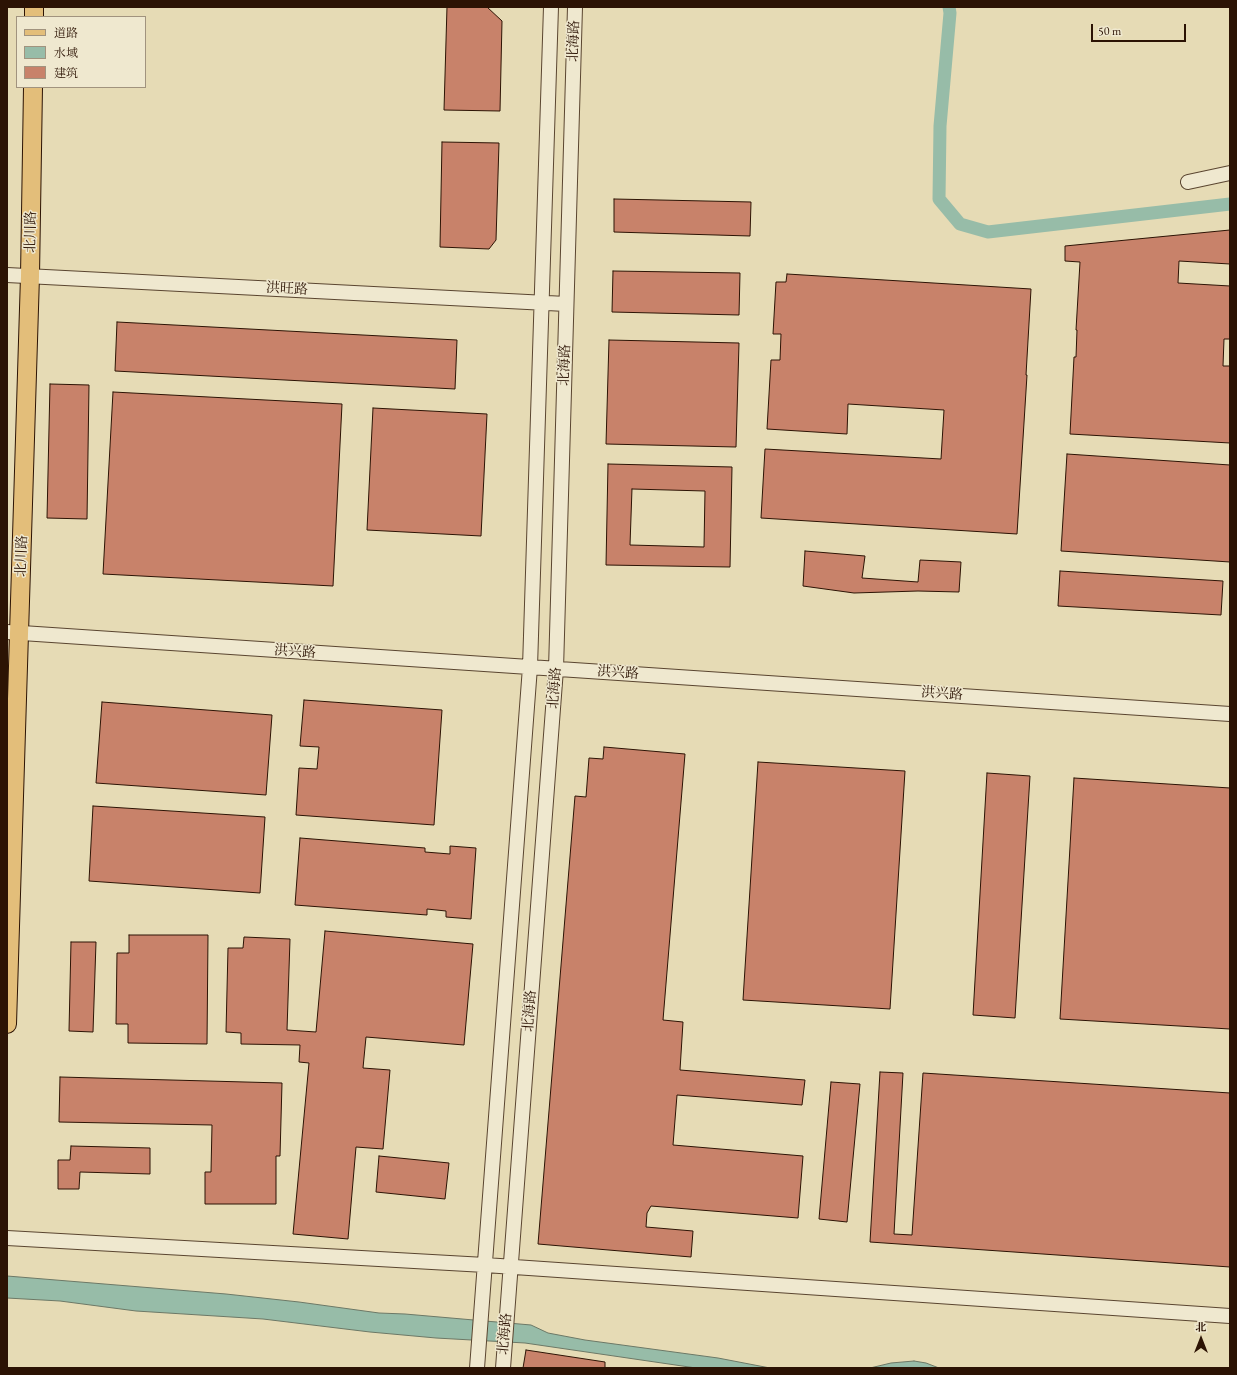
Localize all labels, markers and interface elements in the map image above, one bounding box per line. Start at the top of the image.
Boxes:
legend [16,16,146,88]
scale bar [1093,16,1188,42]
street label: 北海路 [565,20,583,62]
text: 50 m [1098,23,1121,39]
text: 道路 [54,25,78,41]
text: 水域 [54,45,78,61]
text: 建筑 [54,65,78,81]
street label: 北川路 [22,211,40,253]
street label: 洪旺路 [266,280,308,298]
street label: 北海路 [556,344,574,386]
street label: 北川路 [13,535,31,577]
street label: 洪兴路 [273,642,317,662]
street label: 洪兴路 [596,663,640,683]
street label: 北海路 [545,666,565,710]
street label: 洪兴路 [920,684,964,704]
street label: 北海路 [520,989,540,1033]
street label: 北海路 [495,1312,515,1356]
north arrow [1181,1319,1221,1359]
text: 北 [1196,1320,1207,1334]

